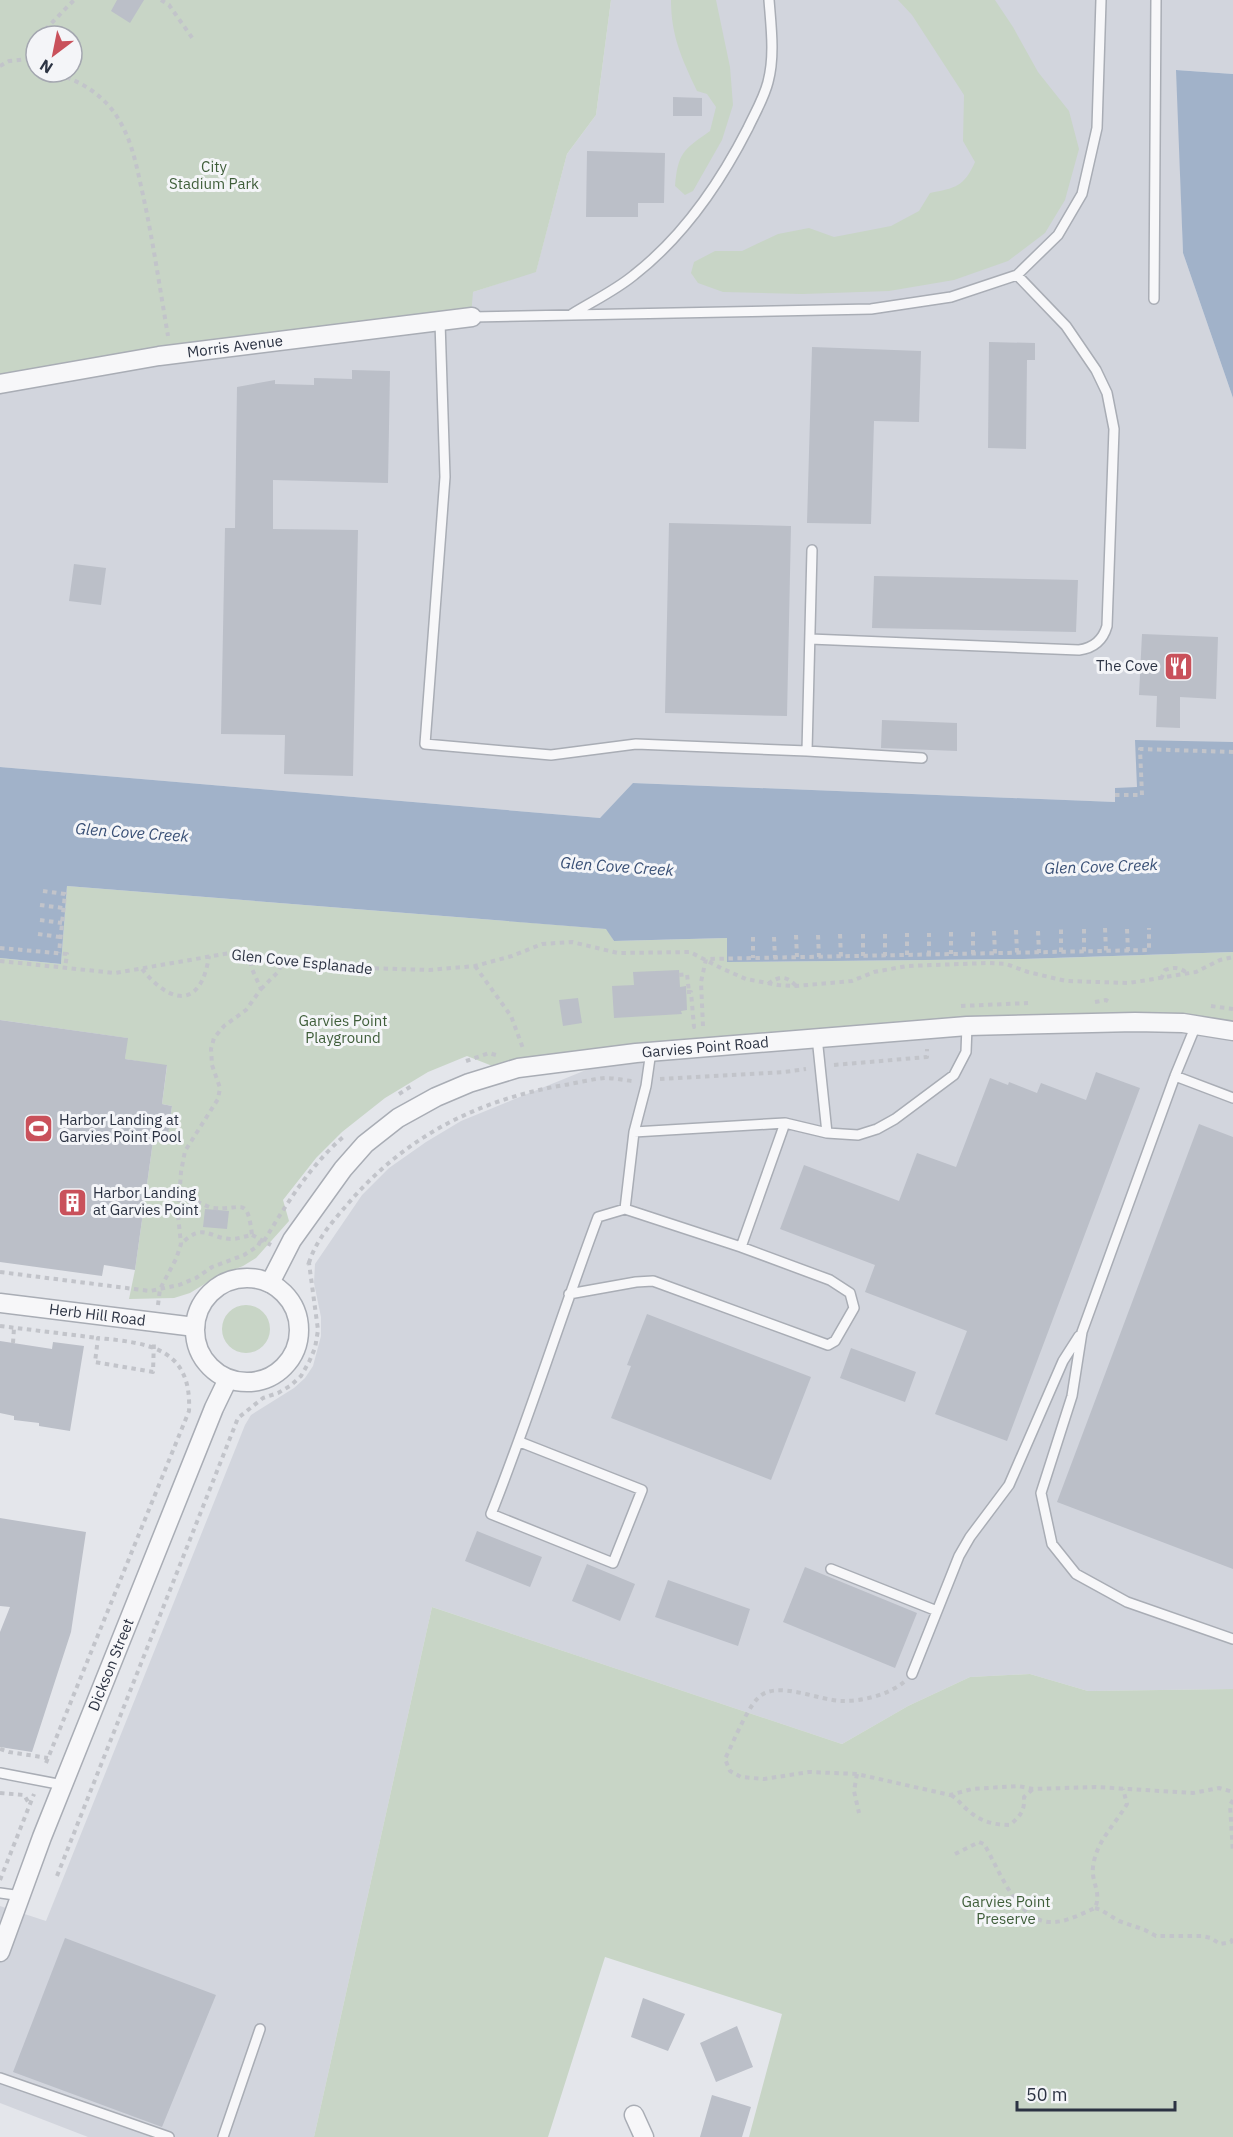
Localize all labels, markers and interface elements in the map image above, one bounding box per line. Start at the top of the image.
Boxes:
north arrow [24,24,84,84]
text: N [36,55,56,78]
park label: City Stadium Park [169,157,259,193]
street label: Morris Avenue [186,331,284,361]
restaurant icon: The Cove [1163,650,1195,682]
place label: The Cove [1096,656,1158,675]
water label: Glen Cove Creek [75,818,190,846]
water label: Glen Cove Creek [560,852,675,880]
water label: Glen Cove Creek [1044,854,1159,878]
street label: Glen Cove Esplanade [231,945,374,978]
park label: Garvies Point Playground [298,1011,388,1047]
street label: Garvies Point Road [641,1032,769,1061]
place label: Harbor Landing at Garvies Point Pool [59,1110,181,1146]
sports icon: Harbor Landing at Garvies Point Pool [22,1113,54,1145]
place label: Harbor Landing at Garvies Point [93,1183,199,1219]
building icon: Harbor Landing at Garvies Point [56,1186,88,1218]
street label: Herb Hill Road [48,1299,147,1330]
street label: Dickson Street [84,1615,138,1714]
park label: Garvies Point Preserve [961,1892,1051,1928]
scale bar [1017,2074,1174,2112]
text: 50 m [1026,2083,1068,2106]

